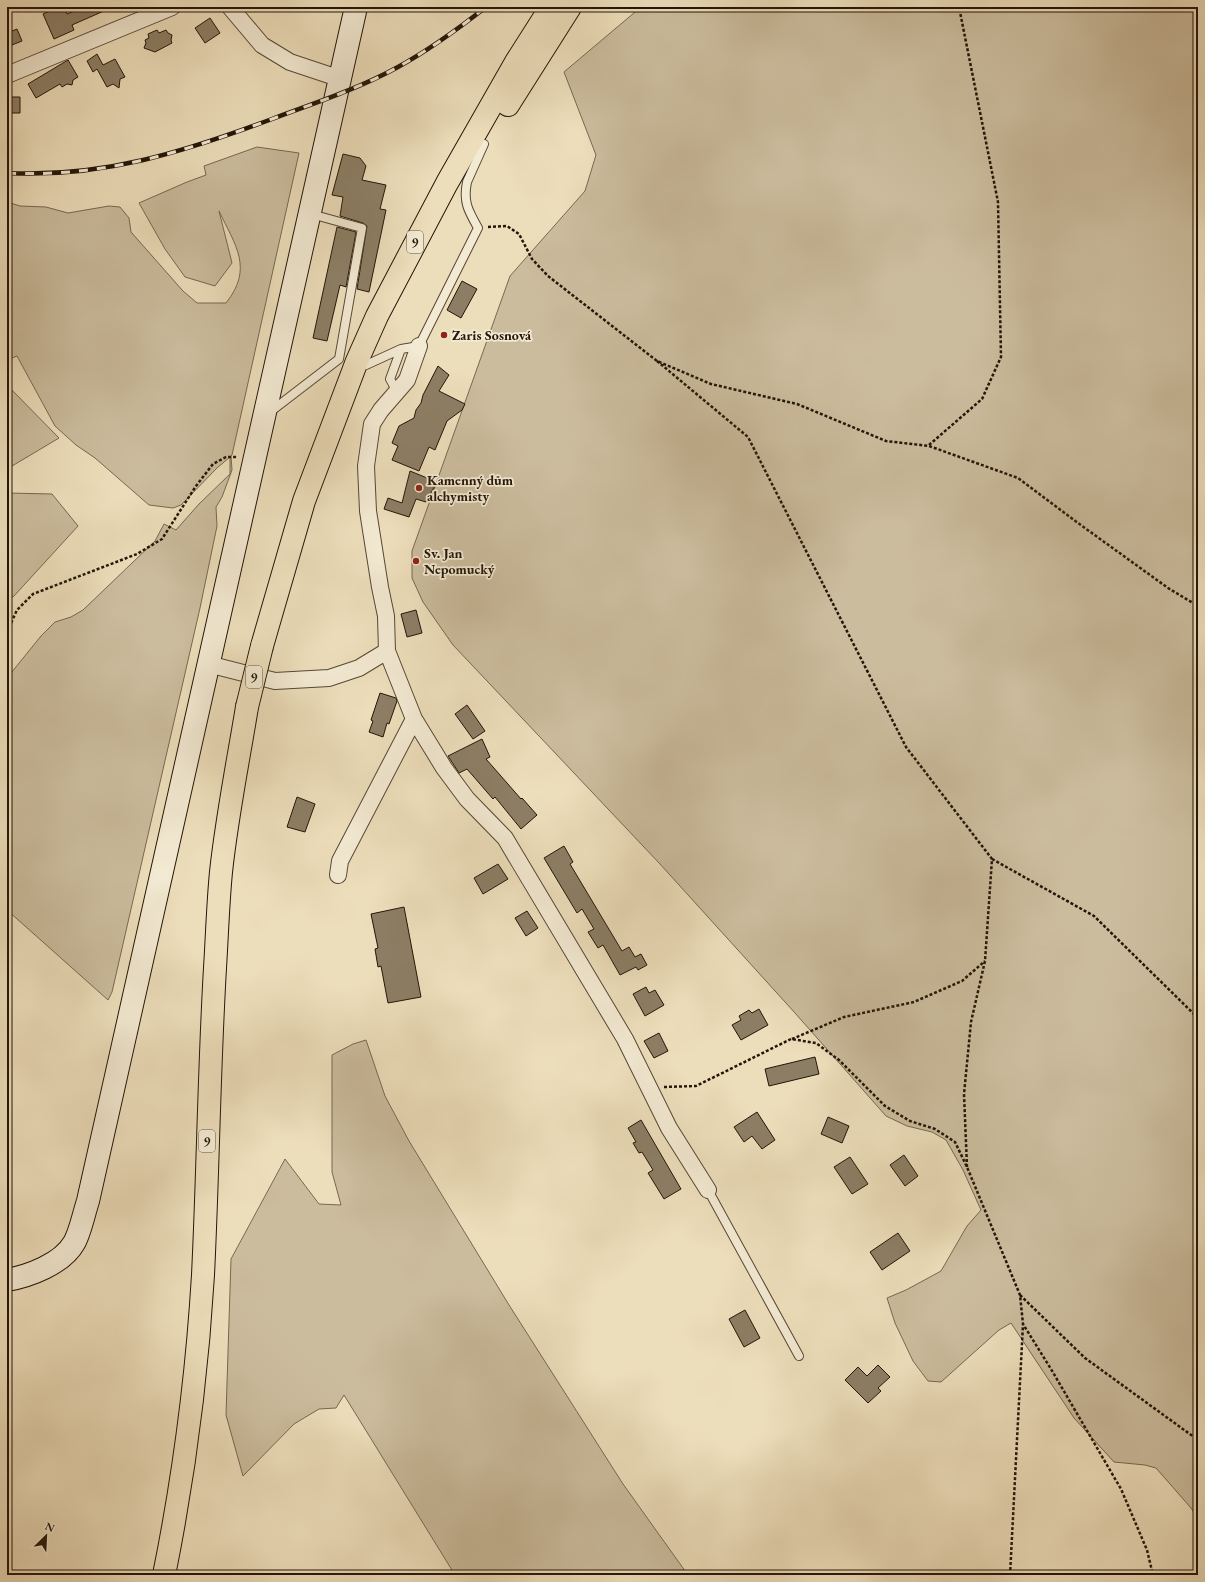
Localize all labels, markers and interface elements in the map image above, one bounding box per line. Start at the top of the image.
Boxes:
road number: 9 [407,231,423,253]
place label: Zaris Sosnová [452,326,532,344]
marker: Zaris Sosnová [439,330,449,340]
place label: Kamenný dům alchymisty [427,471,514,505]
marker: Kamenný dům alchymisty [414,483,424,493]
place label: Sv. Jan Nepomucký [424,544,495,578]
marker: Sv. Jan Nepomucký [411,556,421,566]
road number: 9 [246,666,262,688]
road number: 9 [199,1130,215,1152]
north arrow [26,1516,66,1556]
text: N [43,1519,57,1535]

